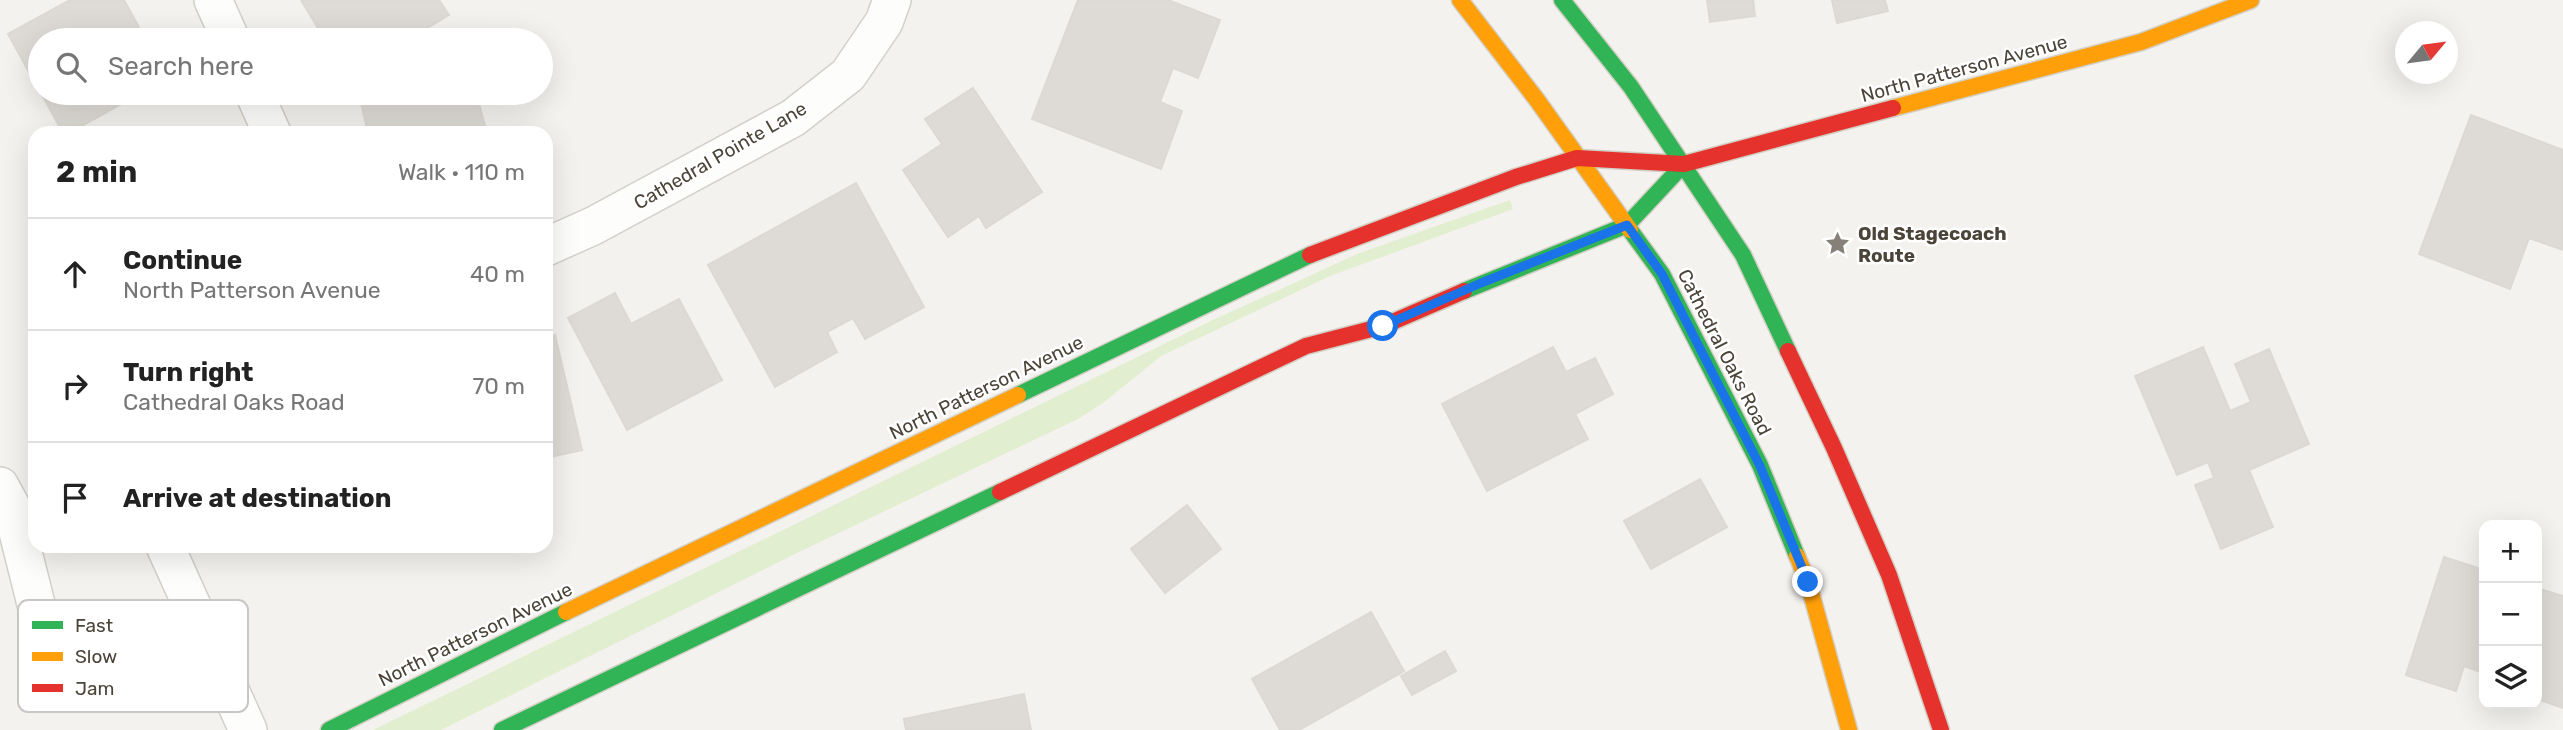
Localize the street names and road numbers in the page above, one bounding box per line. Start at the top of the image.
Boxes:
street label: North Patterson Avenue [1858,30,2070,107]
street label: Cathedral Pointe Lane [630,97,811,214]
street label: Cathedral Oaks Road [1673,265,1776,439]
street label: North Patterson Avenue [885,330,1087,444]
street label: North Patterson Avenue [374,577,576,691]

